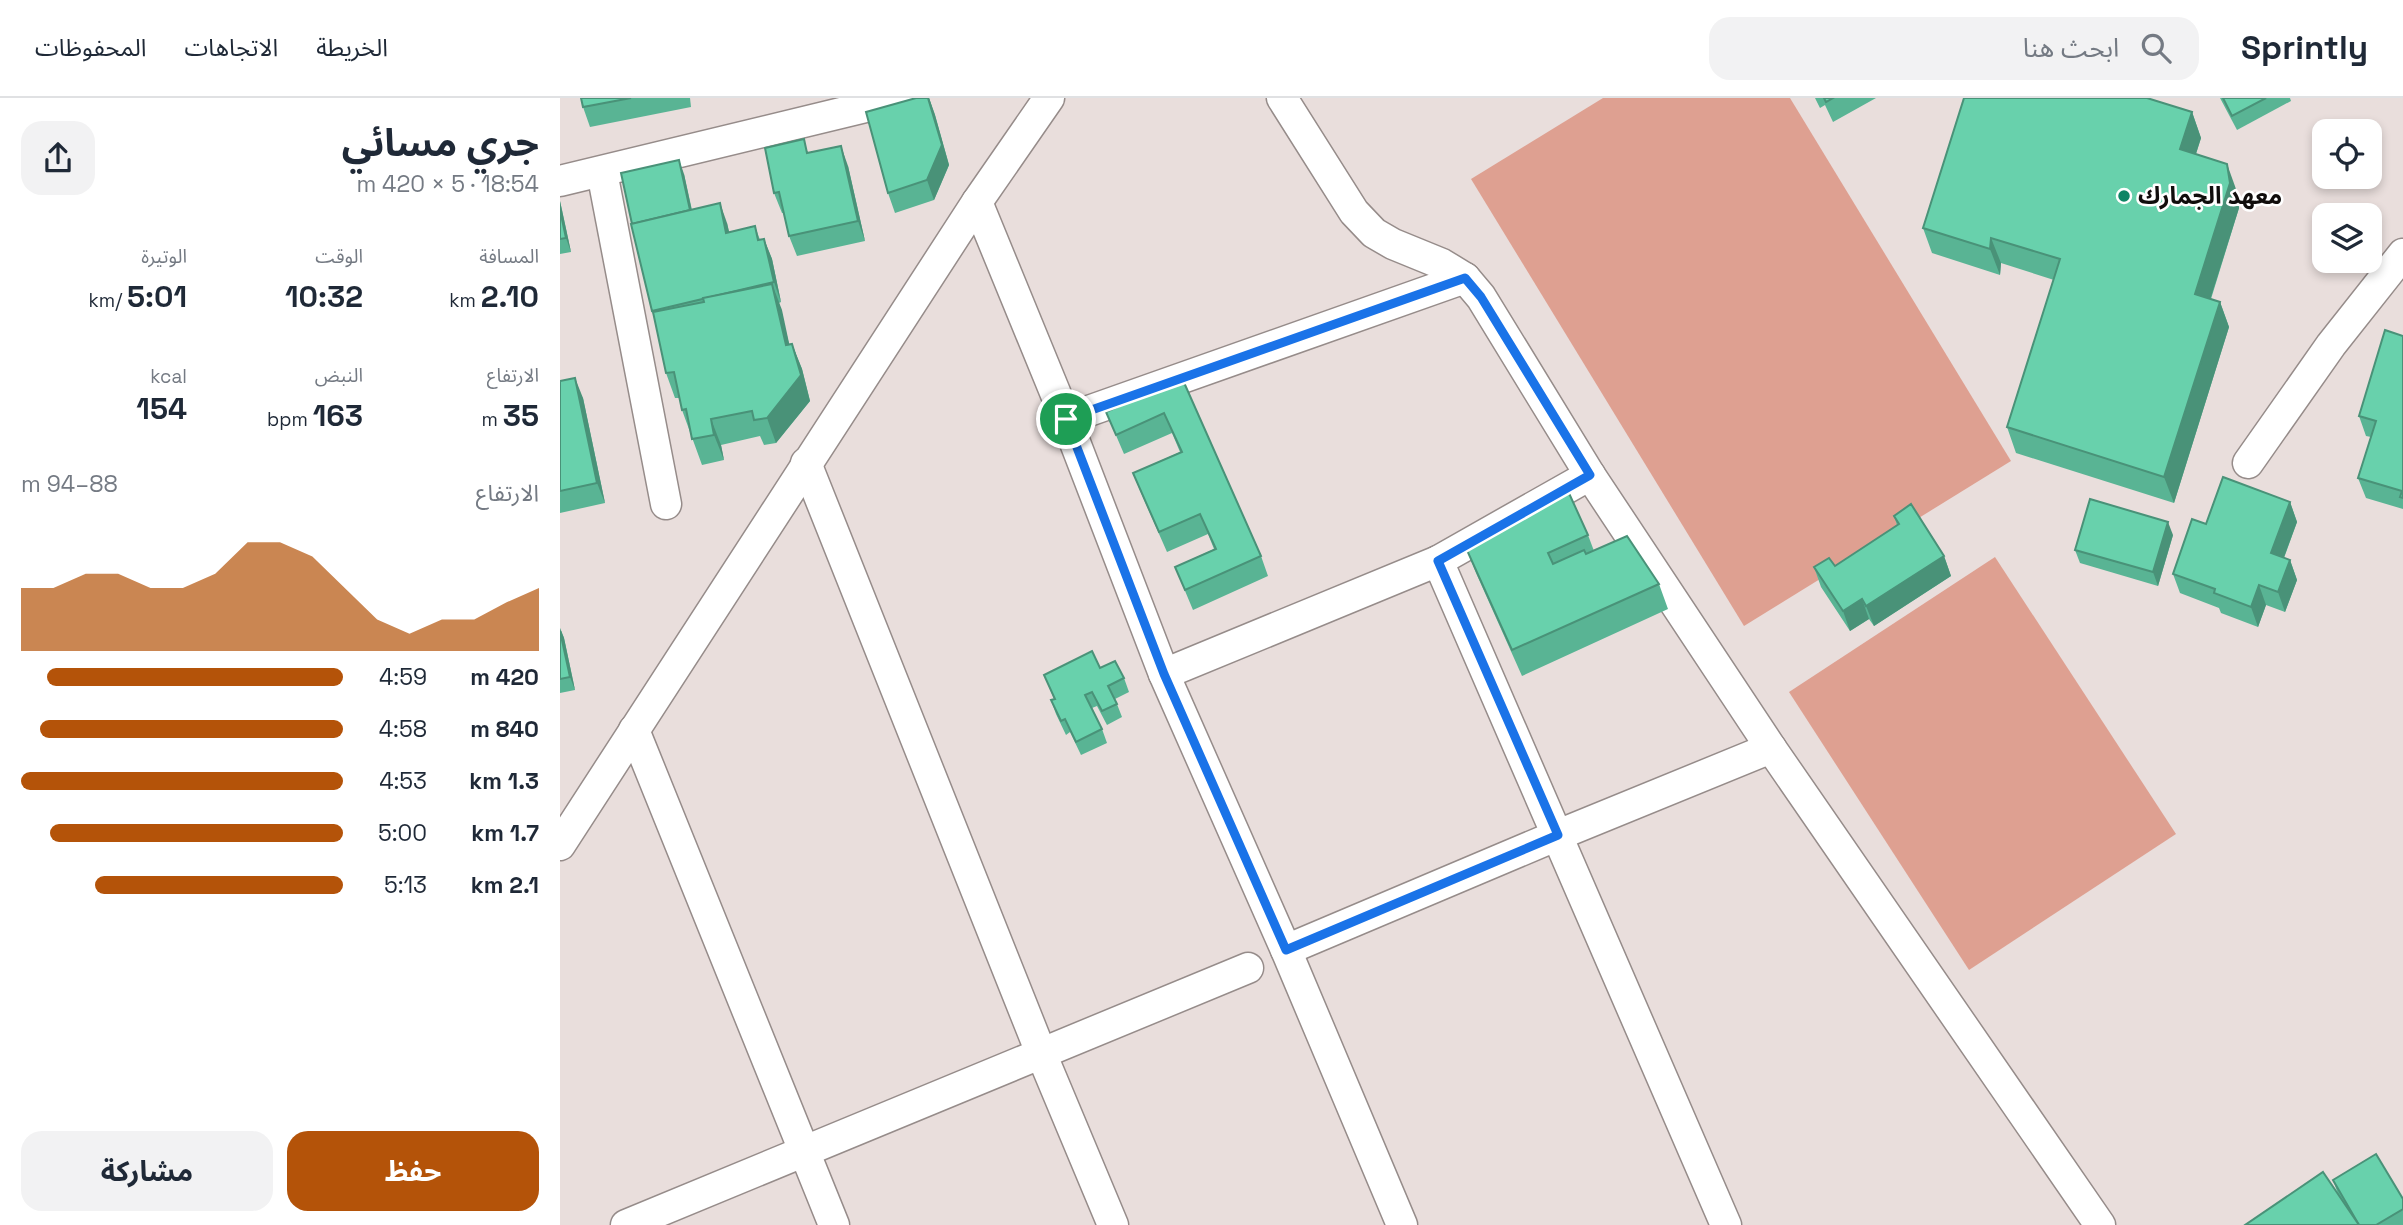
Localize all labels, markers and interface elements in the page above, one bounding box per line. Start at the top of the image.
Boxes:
search box [1709,17,2199,80]
text: Sprintly [2241,27,2368,69]
icon: search [2137,29,2175,67]
text: ابحث هنا [2023,31,2119,65]
text: المحفوظات [35,32,146,63]
text: الاتجاهات [184,32,278,63]
text: الخريطة [316,32,388,63]
text: جري مسائي [342,119,539,167]
map controls [2312,119,2382,273]
button: locate [2312,119,2382,189]
button: share [21,121,95,195]
text: 18:54 · 5 × 420 m [356,169,539,199]
place label: معهد الجمارك [2138,180,2282,211]
marker: معهد الجمارك [2116,188,2132,204]
button: layers [2312,203,2382,273]
text: الوتيرة [141,244,187,269]
text: الوقت [315,244,363,269]
text: المسافة [479,244,539,269]
text: 5:01 [127,277,187,316]
text: 10:32 [285,277,363,316]
text: 2.10 [481,277,539,316]
text: /km [89,288,127,313]
text: km [449,288,481,313]
text: النبض [315,363,363,388]
text: الارتفاع [487,363,539,388]
text: kcal [150,364,187,389]
text: 154 [136,389,187,428]
pin [1036,389,1096,449]
text: 163 [313,396,363,435]
text: 35 [503,396,539,435]
icon: arrive [1047,400,1085,438]
text: bpm [267,407,313,432]
text: m [482,407,503,432]
text: 88–94 m [21,469,118,499]
text: الارتفاع [476,478,539,508]
text: 4:59 [379,662,427,692]
text: 420 m [470,662,539,692]
text: 4:58 [379,714,427,744]
text: 840 m [470,714,539,744]
text: 4:53 [379,766,427,796]
text: 1.3 km [469,766,539,796]
text: 5:00 [378,818,427,848]
text: 1.7 km [471,818,539,848]
text: 5:13 [384,870,427,900]
text: 2.1 km [471,870,539,900]
button: مشاركة [21,1131,273,1211]
button: حفظ [287,1131,539,1211]

